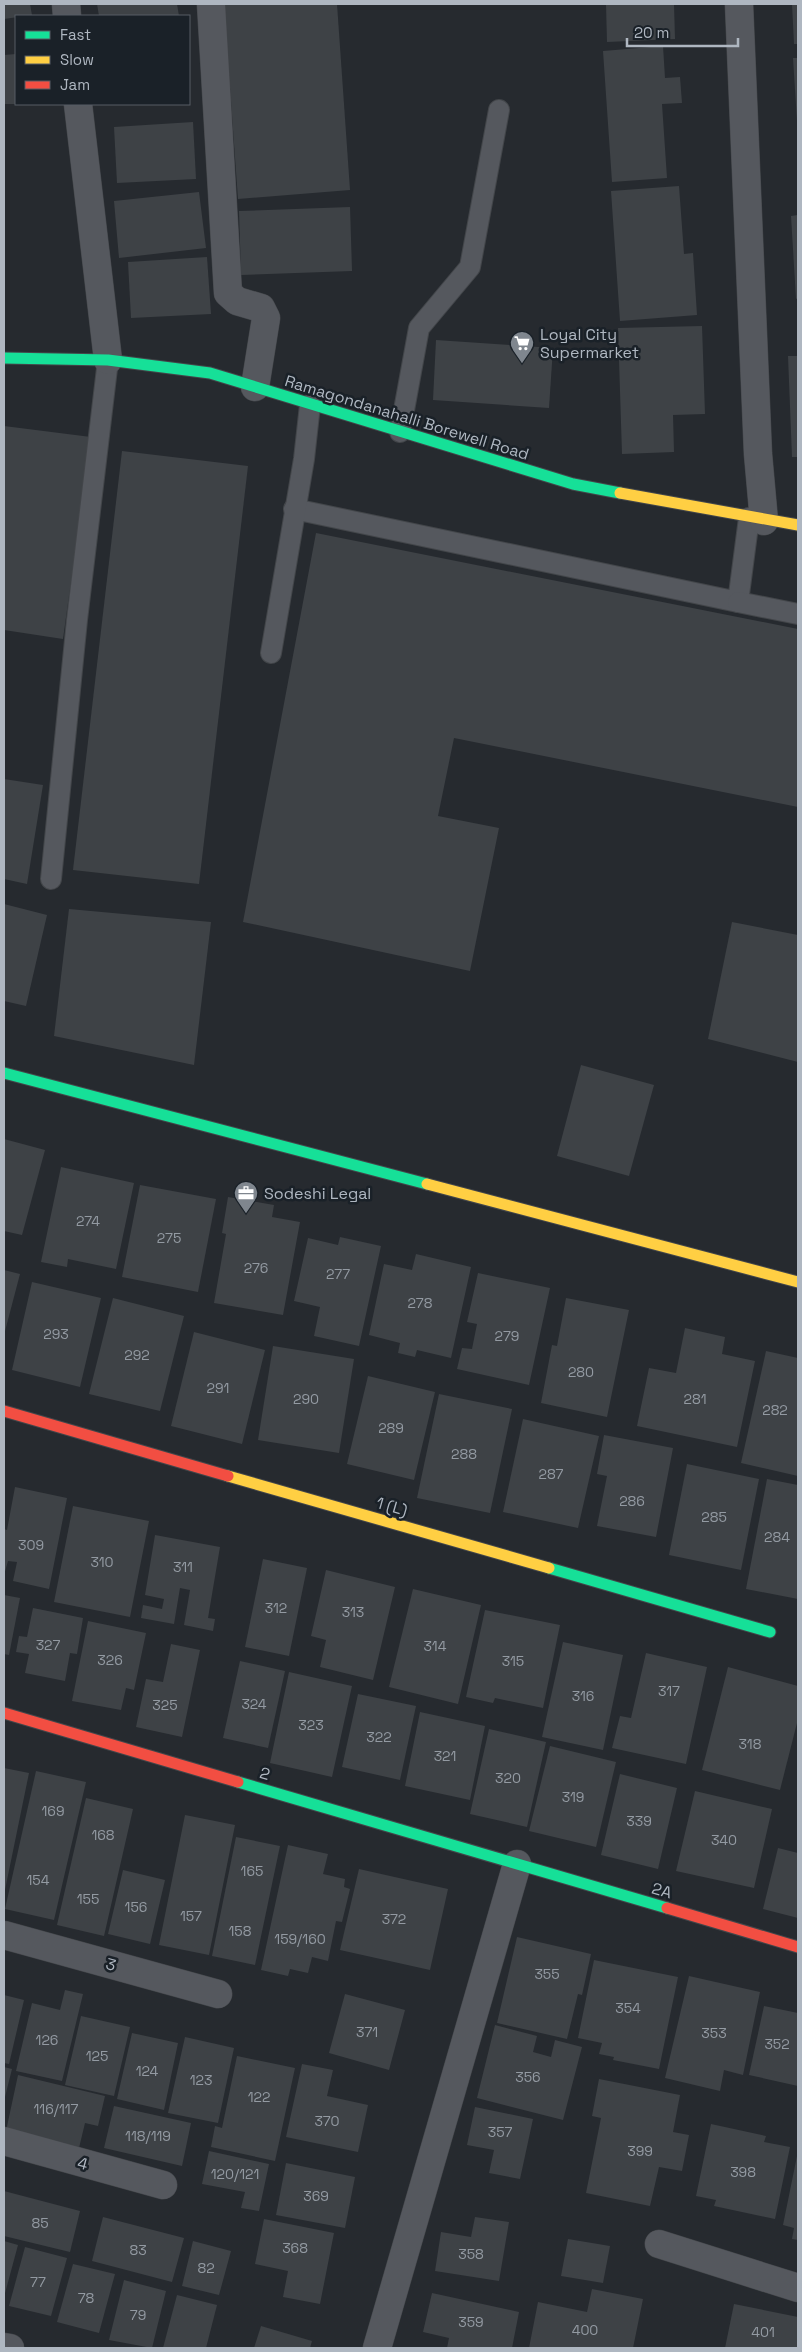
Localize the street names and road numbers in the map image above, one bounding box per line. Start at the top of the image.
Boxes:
street label: Ramagondanahalli Borewell Road [282,370,532,465]
street label: 1 (L) [374,1492,410,1521]
street label: 2 [257,1762,272,1785]
street label: 2A [649,1878,674,1903]
street label: 3 [103,1953,118,1976]
street label: 4 [75,2152,90,2175]

